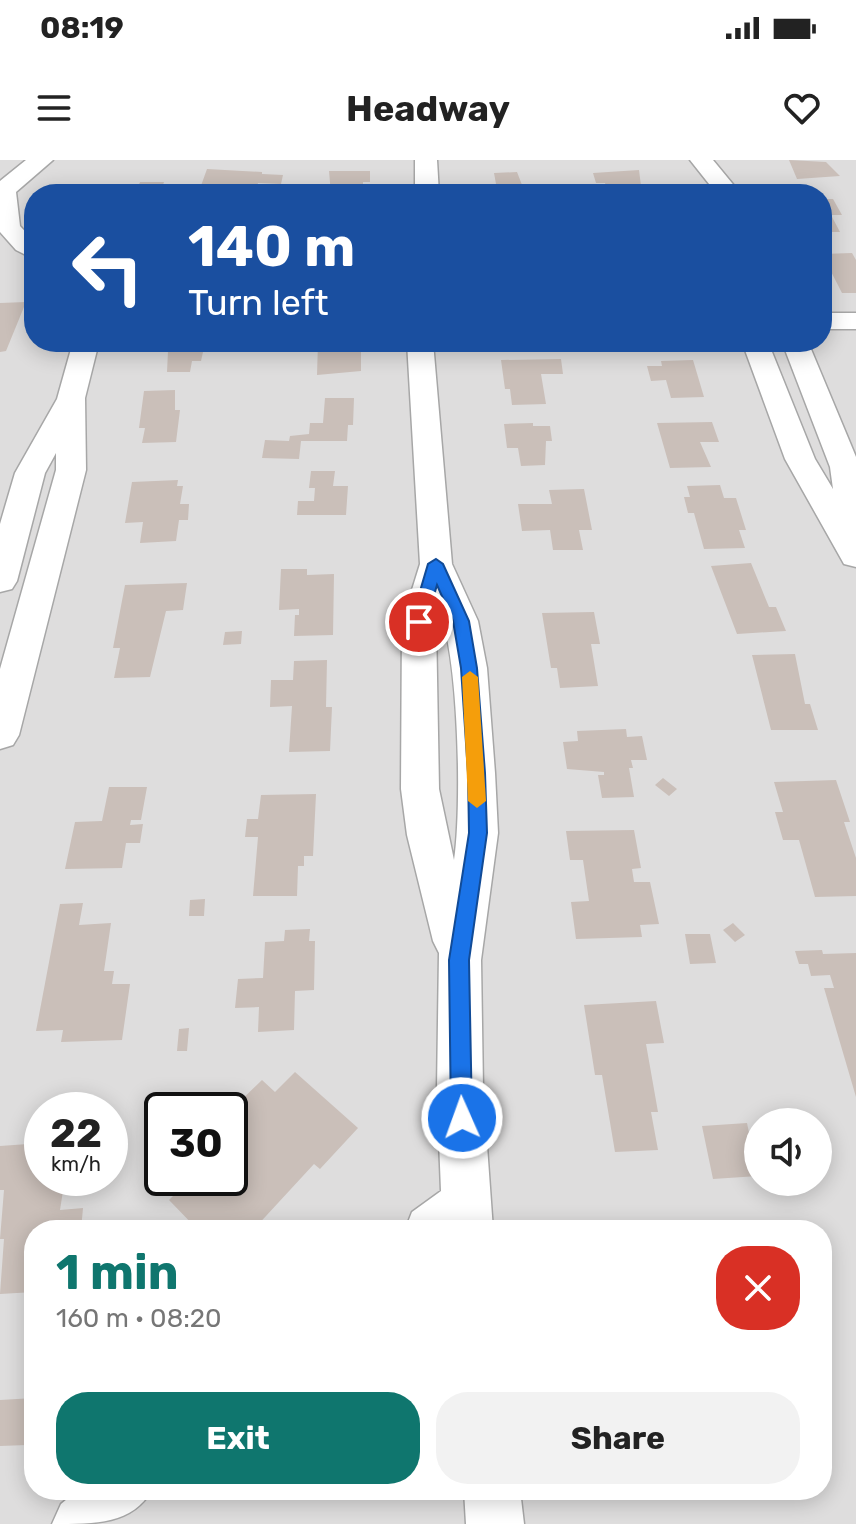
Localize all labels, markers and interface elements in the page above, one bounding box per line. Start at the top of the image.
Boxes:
text: 08:19 [40,10,124,46]
icon: menu [32,86,76,130]
icon: heart [780,86,824,130]
text: Headway [346,87,510,130]
text: 140 m [188,214,355,280]
icon: left [56,216,160,320]
text: Turn left [188,281,329,324]
pin [385,588,453,656]
icon: arrive [397,600,441,644]
position arrow [420,1076,504,1160]
speed limit sign: 30 [144,1092,248,1196]
map controls [744,1108,832,1196]
button: sound [744,1108,832,1196]
text: 22 [50,1110,102,1157]
text: km/h [51,1152,101,1176]
text: 1 min [56,1244,179,1301]
button: close [716,1246,800,1330]
text: 160 m · 08:20 [56,1303,222,1334]
button: Exit [56,1392,420,1484]
button: Share [436,1392,800,1484]

